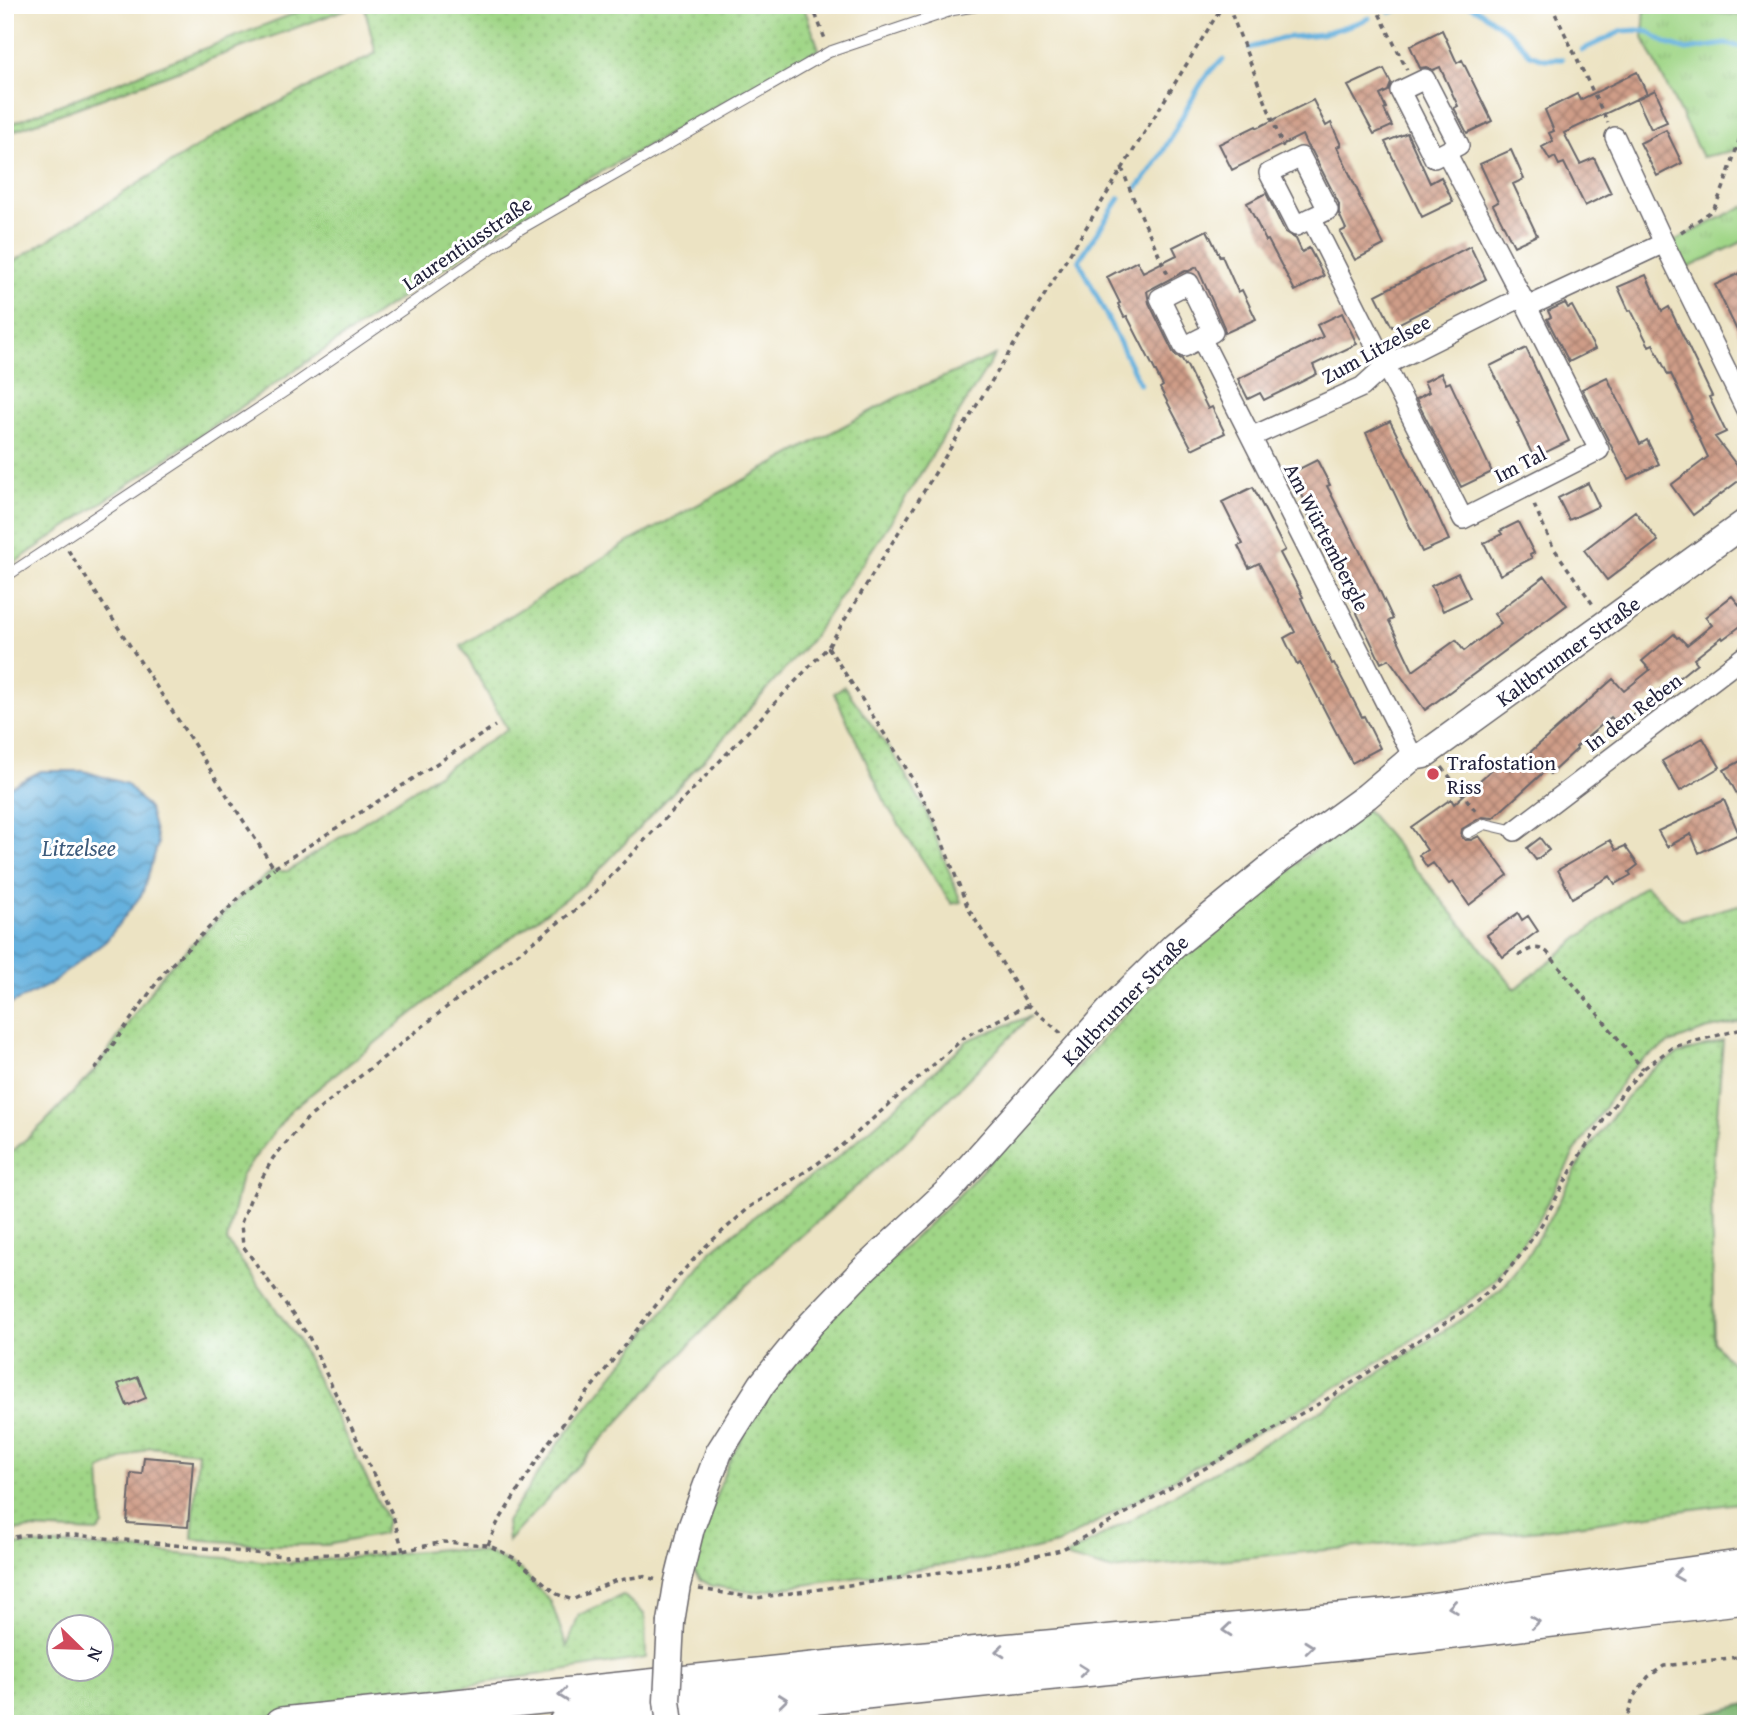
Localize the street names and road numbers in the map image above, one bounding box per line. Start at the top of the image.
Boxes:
street label: Laurentiusstraße [396,188,538,298]
street label: Zum Litzelsee [1316,306,1436,392]
street label: Im Tal [1488,438,1552,490]
street label: Am Würtembergle [1276,458,1378,617]
street label: Kaltbrunner Straße [1490,588,1647,714]
street label: In den Reben [1578,665,1688,759]
street label: Kaltbrunner Straße [1054,927,1196,1072]

